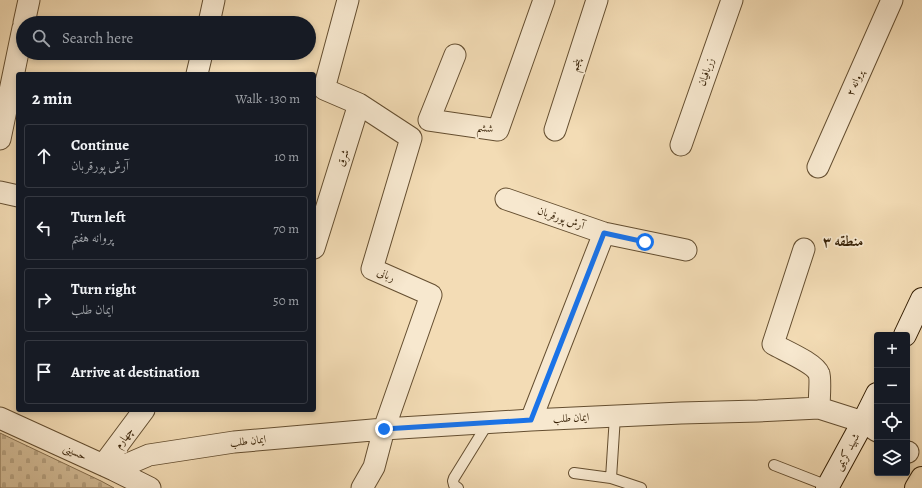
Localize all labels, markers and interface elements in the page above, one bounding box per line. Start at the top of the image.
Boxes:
search box [16,16,316,60]
icon: search [30,27,52,49]
text: Search here [62,28,133,48]
street label: پنجم [567,55,588,75]
street label: زربافیان [694,56,718,88]
street label: پروانه ۲ [843,67,868,98]
text: 2 min [32,87,72,110]
text: Walk · 130 m [235,90,300,107]
street label: ششم [476,120,494,139]
text: Continue [71,135,129,155]
icon: ahead [33,145,55,167]
street label: شرق [333,147,353,169]
text: 10 m [274,148,299,165]
text: آرش پورقربان [71,157,129,174]
street label: آرش پورقربان [535,203,588,234]
text: Turn left [71,207,126,227]
icon: left [33,217,55,239]
text: 70 m [273,220,299,237]
text: پروانه هفتم [71,229,113,246]
district label: منطقه ۳ [823,231,863,251]
route start [636,233,654,251]
street label: ربانی [375,264,397,286]
text: Turn right [71,279,136,299]
icon: right [33,289,55,311]
text: 50 m [273,292,299,309]
text: ایمان طلب [71,301,114,318]
map controls [874,332,910,476]
button: + [874,332,910,368]
icon: arrive [33,361,55,383]
text: Arrive at destination [71,362,200,382]
button: − [874,368,910,404]
button: locate [874,404,910,440]
street label: ایمان طلب [552,410,590,426]
route end [375,420,393,438]
street label: چهارم [111,424,139,453]
street label: شهید کریمی [831,431,864,474]
street label: ایمان طلب [229,432,267,450]
street label: حسینی [60,440,89,465]
button: layers [874,440,910,476]

